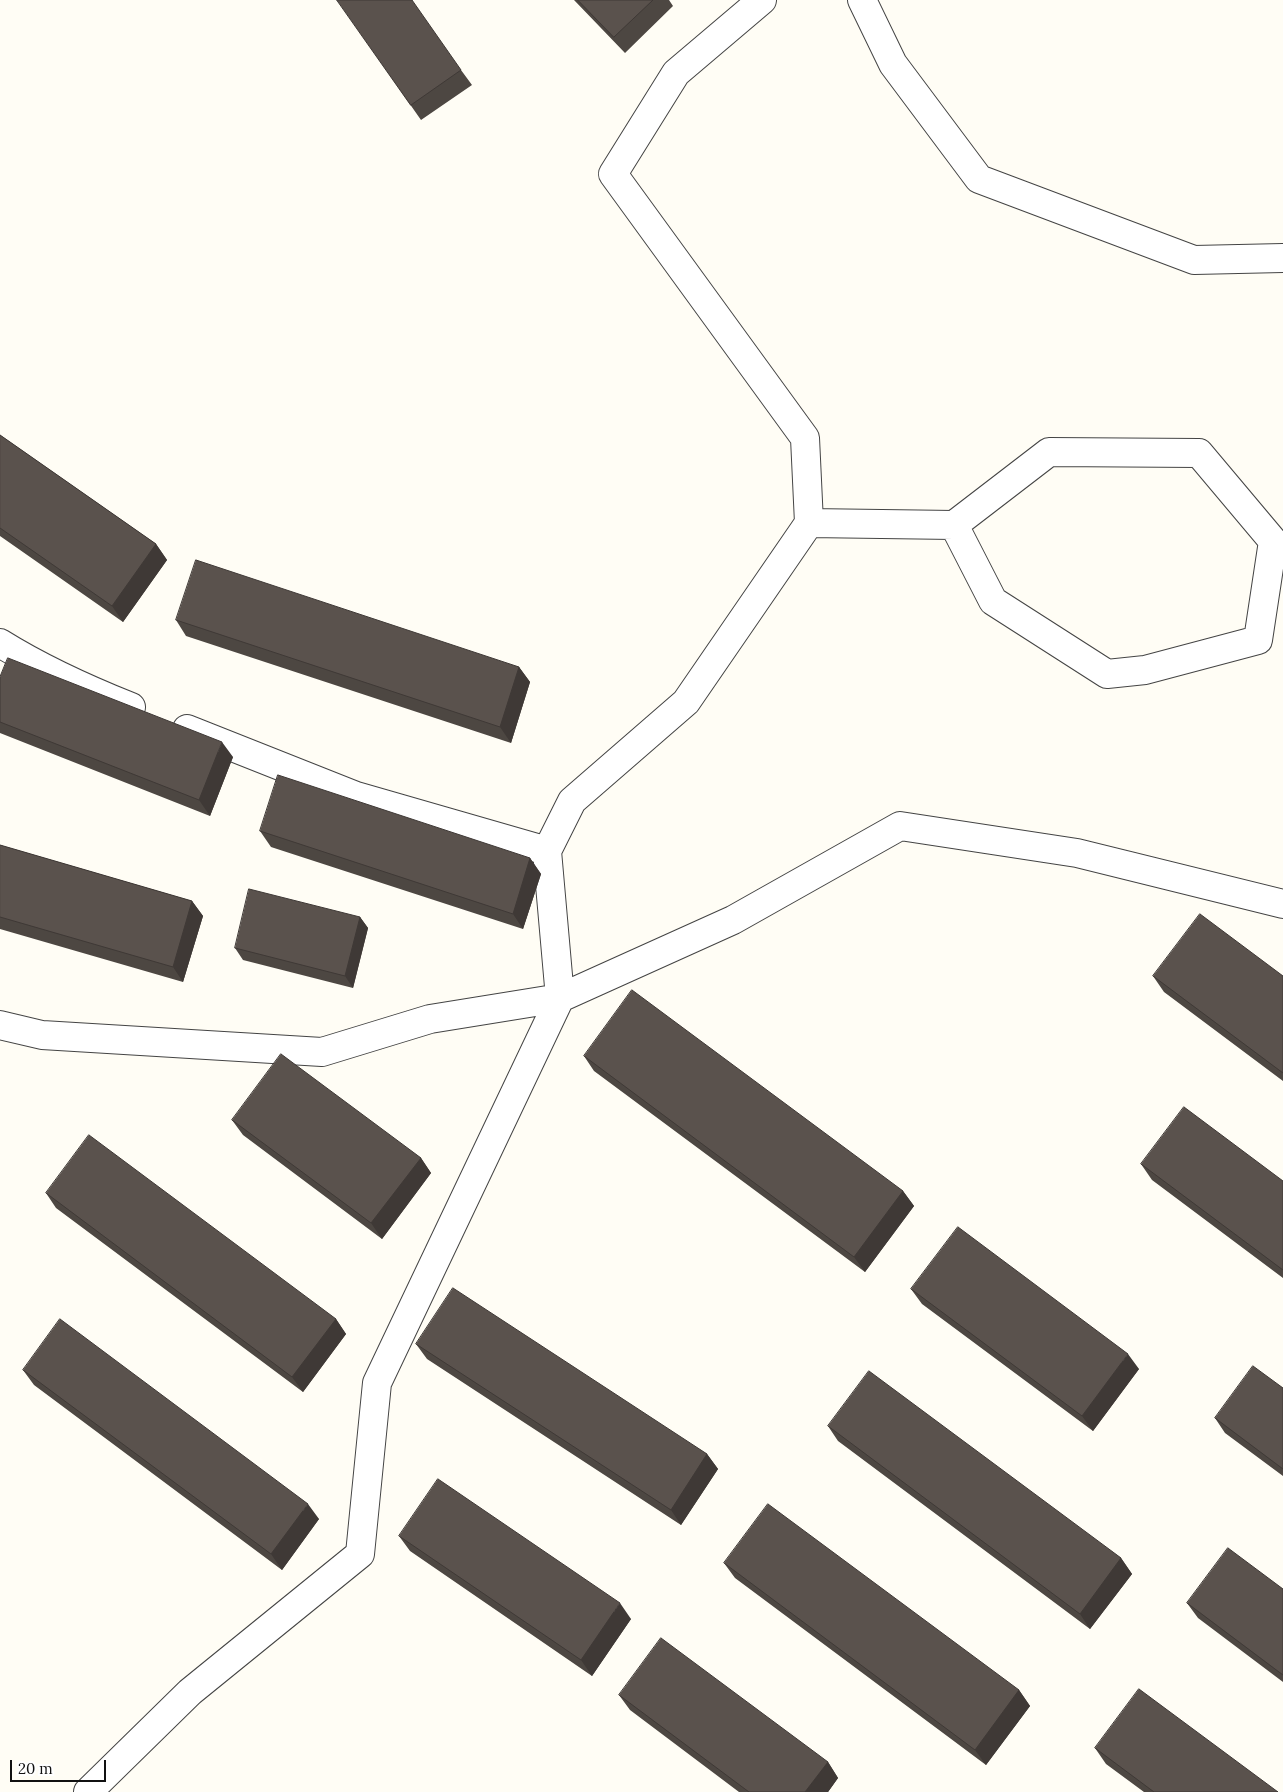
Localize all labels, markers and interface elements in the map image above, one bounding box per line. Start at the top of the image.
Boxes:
scale bar [12,1750,109,1782]
text: 20 m [18,1759,53,1778]

